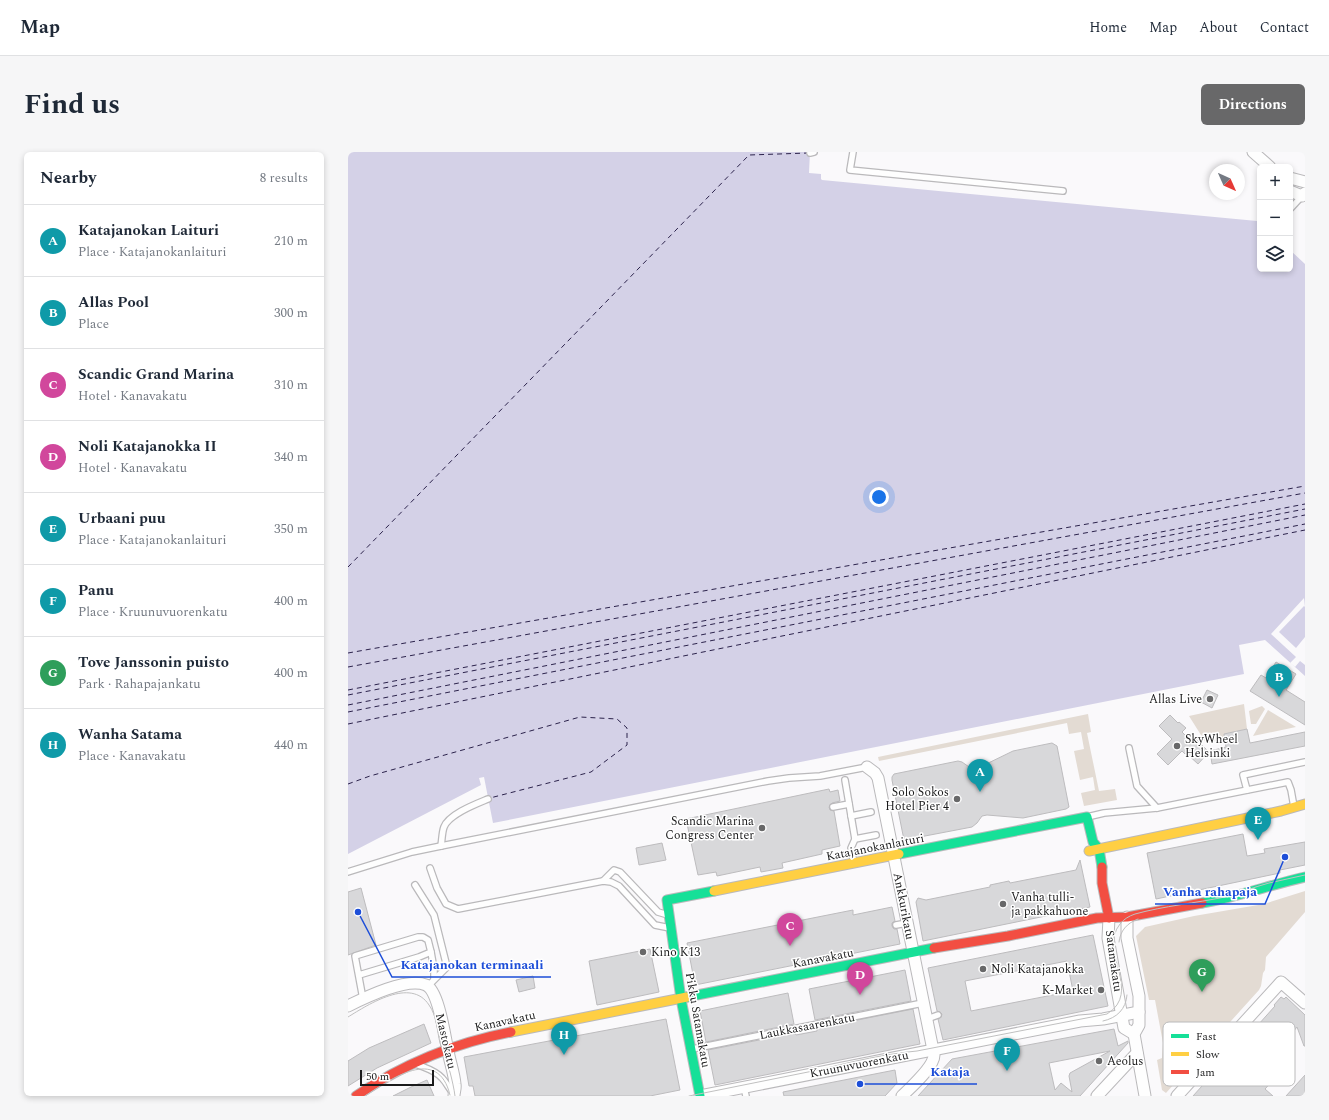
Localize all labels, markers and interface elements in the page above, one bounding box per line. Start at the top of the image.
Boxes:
text: Map [20,13,60,42]
text: Home [1089,17,1127,38]
text: Map [1149,17,1177,38]
text: About [1199,17,1238,38]
text: Contact [1260,17,1309,38]
text: Find us [24,83,120,126]
button: Directions [1201,84,1305,125]
north arrow [1209,164,1245,200]
map controls [1257,164,1293,272]
button: + [1257,164,1293,200]
text: Nearby [40,165,96,191]
text: 8 results [260,168,308,188]
button: − [1257,200,1293,236]
text: Katajanokan Laituri [78,219,219,242]
text: A [48,231,58,251]
text: 210 m [274,231,308,251]
button: layers [1257,236,1293,272]
text: Place · Katajanokanlaituri [78,242,227,262]
text: Allas Pool [78,291,149,314]
text: B [48,303,58,323]
text: 300 m [274,303,308,323]
text: Place [78,314,109,334]
text: Scandic Grand Marina [78,363,234,386]
text: C [48,375,58,395]
text: 310 m [274,375,308,395]
text: Hotel · Kanavakatu [78,386,187,406]
text: Noli Katajanokka II [78,435,217,458]
text: D [48,447,58,467]
text: 340 m [274,447,308,467]
text: Hotel · Kanavakatu [78,458,187,478]
your location [869,487,889,507]
text: Urbaani puu [78,507,166,530]
text: E [49,519,57,539]
text: 350 m [274,519,308,539]
text: Place · Katajanokanlaituri [78,530,227,550]
text: Panu [78,579,114,602]
text: F [49,591,57,611]
text: 400 m [274,591,308,611]
text: Place · Kruunuvuorenkatu [78,602,228,622]
text: Tove Janssonin puisto [78,651,229,674]
text: G [48,663,58,683]
text: 400 m [274,663,308,683]
pin: B [1266,664,1292,697]
text: Park · Rahapajankatu [78,674,201,694]
place label: Allas Live [1149,690,1202,709]
marker: Allas Live [1205,694,1215,704]
text: Wanha Satama [78,723,182,746]
place label: SkyWheel Helsinki [1185,730,1238,763]
text: H [48,735,58,755]
text: 440 m [274,735,308,755]
marker: SkyWheel Helsinki [1172,741,1182,751]
text: Place · Kanavakatu [78,746,186,766]
pin: A [967,759,993,792]
place label: Solo Sokos Hotel Pier 4 [885,783,949,816]
marker: Solo Sokos Hotel Pier 4 [952,794,962,804]
pin: E [1245,807,1271,840]
place label: Scandic Marina Congress Center [665,812,754,845]
marker: Scandic Marina Congress Center [757,823,767,833]
street label: Katajanokanlaituri [824,829,926,866]
street label: Ankkurikatu [888,871,919,941]
callout: Vanha rahapaja [1155,879,1265,904]
text: Vanha rahapaja [1163,882,1257,902]
place label: Vanha tulli- ja pakkahuone [1011,888,1088,921]
marker: Vanha tulli- ja pakkahuone [998,899,1008,909]
pin: C [777,913,803,946]
street label: Satamakatu [1100,929,1127,993]
place label: Kino K13 [651,943,700,962]
street label: Kanavakatu [791,943,856,974]
marker: Kino K13 [638,947,648,957]
callout: Katajanokan terminaali [392,952,551,977]
text: Katajanokan terminaali [400,955,544,975]
pin: G [1189,959,1215,992]
place label: Noli Katajanokka [991,960,1084,979]
pin: D [847,962,873,995]
marker: Noli Katajanokka [978,964,988,974]
street label: Pikku Satamakatu [680,971,715,1069]
place label: K-Market [1042,981,1093,1000]
marker: K-Market [1096,985,1106,995]
street label: Kanavakatu [473,1006,538,1037]
street label: Laukkasaarenkatu [758,1008,857,1045]
street label: Mastokatu [430,1011,461,1071]
pin: H [551,1022,577,1055]
legend [1163,1022,1295,1086]
text: Fast [1196,1028,1217,1045]
pin: F [994,1038,1020,1071]
street label: Kruunuvuorenkatu [808,1046,910,1083]
text: Slow [1196,1046,1220,1063]
place label: Aeolus [1107,1052,1144,1071]
marker: Aeolus [1094,1056,1104,1066]
callout: Kataja [922,1059,977,1084]
text: Kataja [930,1062,970,1082]
text: Jam [1196,1064,1215,1081]
scale bar [360,1068,434,1087]
text: 50 m [366,1068,389,1085]

